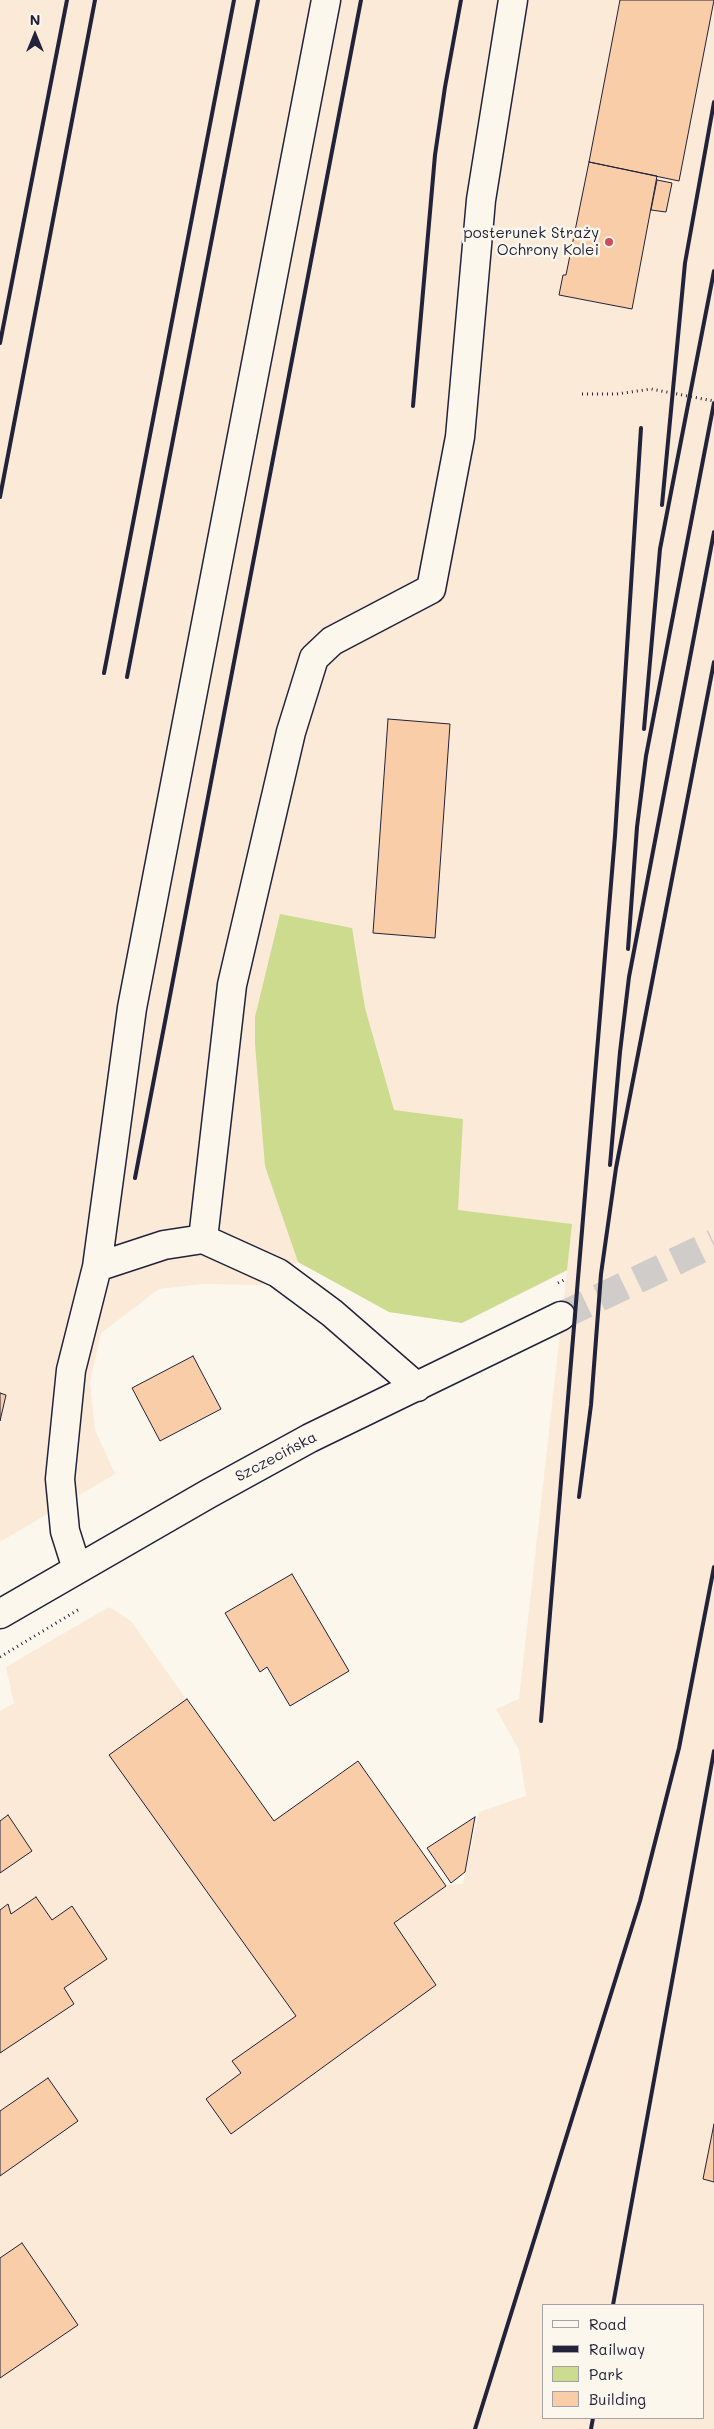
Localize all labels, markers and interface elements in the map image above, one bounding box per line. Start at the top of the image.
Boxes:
north arrow [10,10,60,60]
text: N [30,10,40,29]
place label: posterunek Straży Ochrony Kolei [463,224,599,259]
marker: posterunek Straży Ochrony Kolei [603,236,615,248]
street label: Szczecińska [232,1428,320,1486]
legend [542,2304,704,2419]
text: Road [589,2314,626,2334]
text: Railway [589,2339,645,2359]
text: Park [589,2364,623,2384]
text: Building [589,2389,646,2409]

